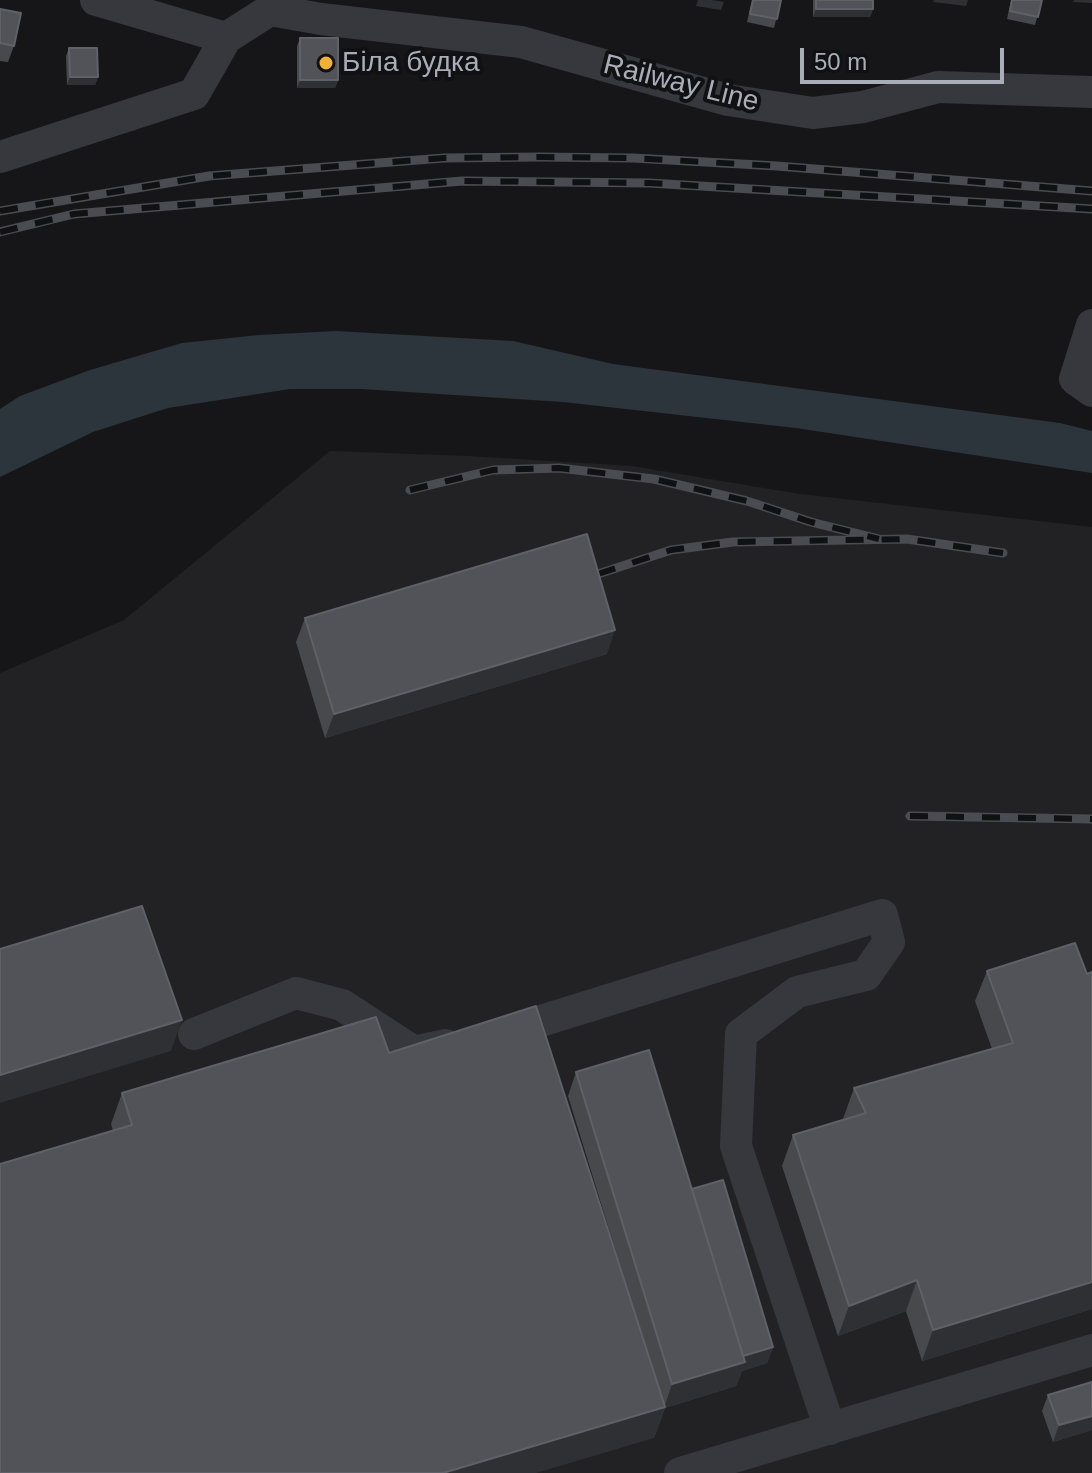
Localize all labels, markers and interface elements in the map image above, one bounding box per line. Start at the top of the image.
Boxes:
scale bar [804,32,1008,82]
place label: Біла будка [342,46,480,80]
street label: Railway Line [600,48,762,120]
text: 50 m [814,48,867,75]
marker: Біла будка [317,54,335,72]

